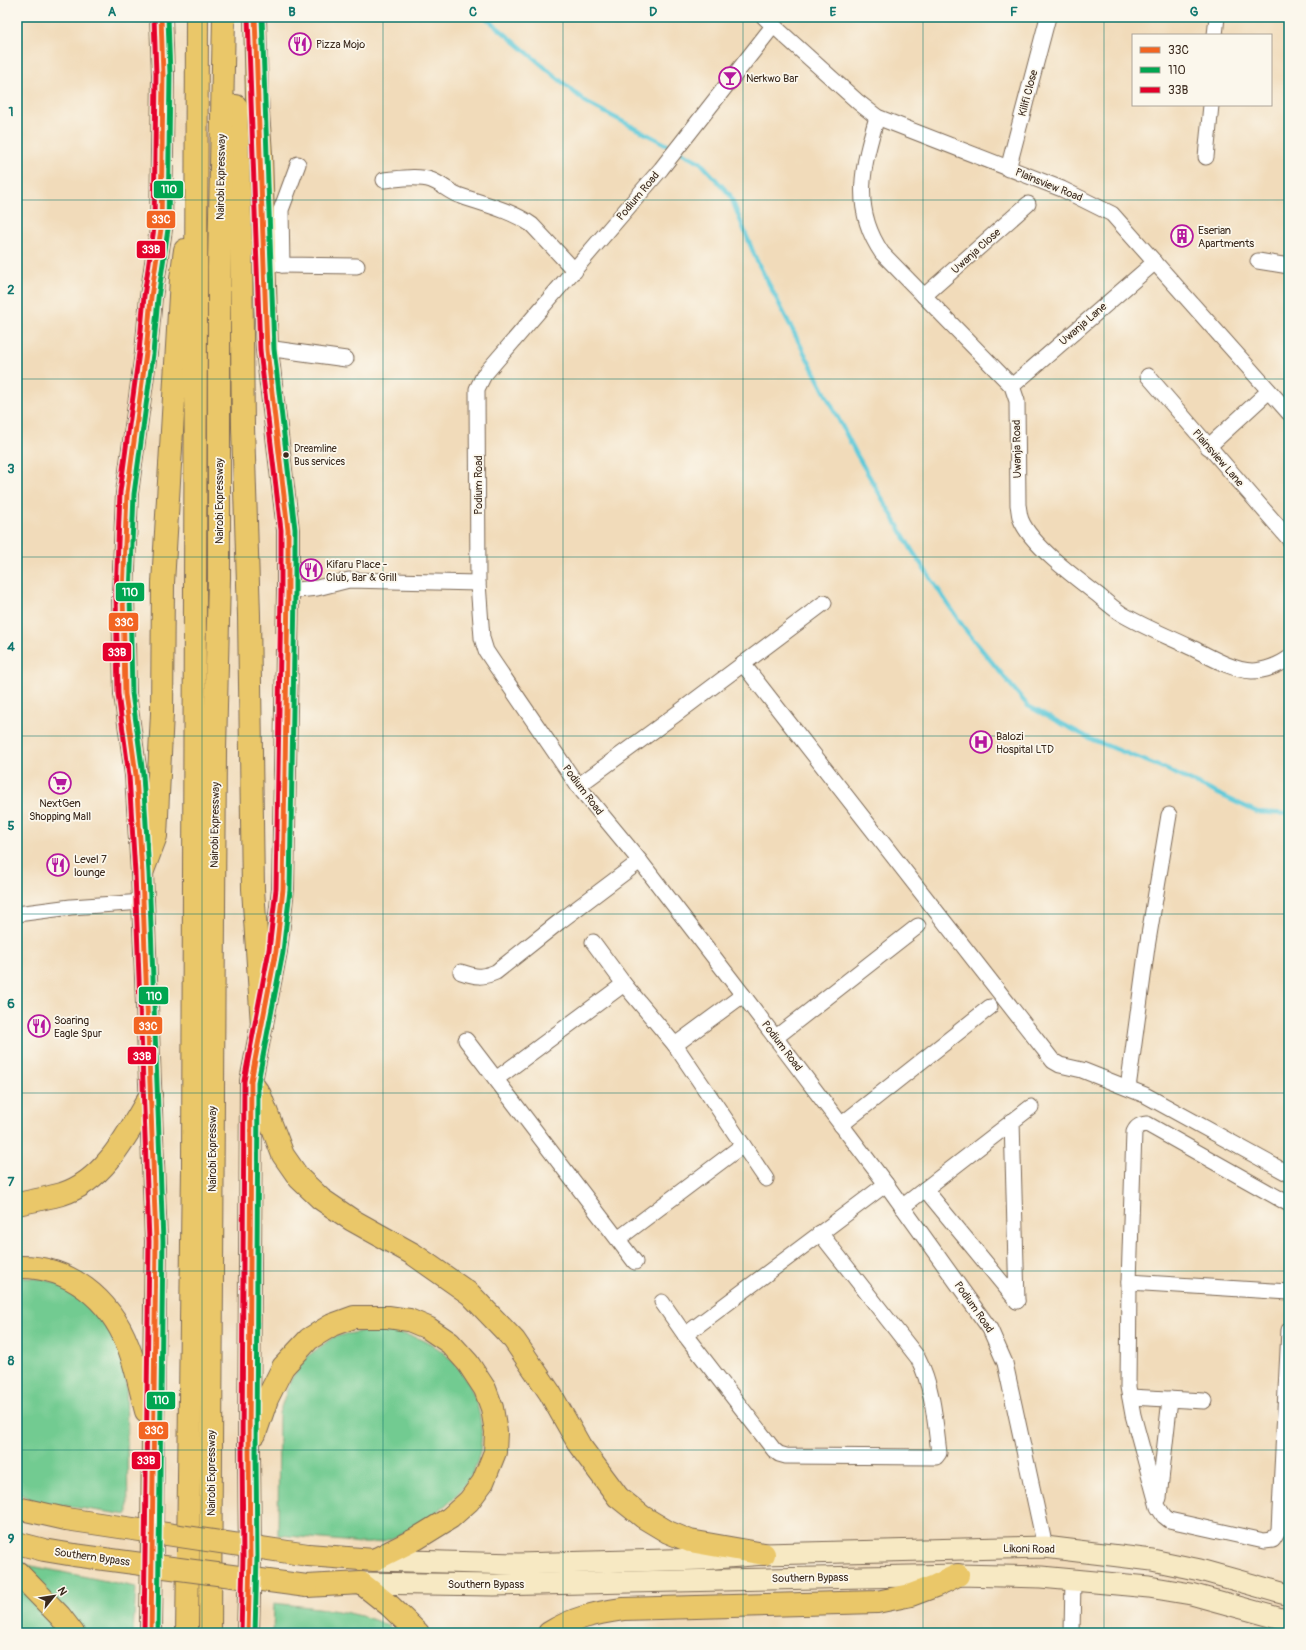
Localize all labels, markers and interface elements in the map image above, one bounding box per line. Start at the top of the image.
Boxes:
text: A [108,4,117,20]
text: B [288,4,296,20]
text: C [469,4,477,20]
text: D [649,4,657,20]
text: E [830,4,837,20]
text: F [1010,4,1018,20]
text: G [1190,4,1199,20]
restaurant icon: Pizza Mojo [287,31,313,57]
legend [1132,34,1272,106]
place label: Pizza Mojo [316,38,365,51]
text: 33C [1168,43,1189,58]
text: 110 [1168,63,1186,78]
bar icon: Nerkwo Bar [717,65,743,91]
street label: Kilifi Close [1016,68,1041,118]
place label: Nerkwo Bar [746,72,798,85]
text: 33B [1168,83,1188,98]
text: 1 [8,104,14,120]
street label: Nairobi Expressway [214,134,228,220]
street label: Plainsview Road [1013,166,1085,204]
street label: Podium Road [614,169,662,223]
line badge: 110 [153,180,184,199]
text: 110 [161,183,178,196]
line badge: 33C [146,210,176,229]
text: 33C [151,213,171,226]
building icon: Eserian Apartments [1169,223,1195,249]
place label: Eserian Apartments [1198,224,1254,250]
street label: Uwanja Close [949,225,1004,276]
line badge: 33B [136,240,166,259]
text: 33B [142,243,160,256]
text: 2 [7,282,15,298]
street label: Uwanja Lane [1057,300,1110,348]
street label: Uwanja Road [1010,420,1024,478]
street label: Plainsview Lane [1190,427,1247,490]
place label: Dreamline Bus services [294,443,346,468]
marker: Dreamline Bus services [281,450,291,460]
street label: Podium Road [472,455,485,515]
street label: Nairobi Expressway [213,458,226,544]
text: 3 [7,461,15,477]
restaurant icon: Kifaru Place - Club, Bar & Grill [298,557,324,583]
place label: Kifaru Place - Club, Bar & Grill [326,558,397,584]
line badge: 110 [115,582,145,602]
text: 110 [122,586,139,599]
line badge: 33C [108,612,139,632]
text: 33C [114,616,134,629]
text: 4 [7,639,15,655]
line badge: 33B [102,642,132,662]
text: 33B [108,646,126,659]
hospital icon: Balozi Hospital LTD [968,729,994,755]
place label: Balozi Hospital LTD [996,730,1054,756]
street label: Podium Road [560,762,606,818]
supermarket icon: NextGen Shopping Mall [47,770,73,796]
street label: Nairobi Expressway [208,782,222,868]
place label: NextGen Shopping Mall [29,797,91,823]
text: 5 [7,818,15,834]
restaurant icon: Level 7 lounge [45,852,71,878]
place label: Level 7 lounge [74,853,107,879]
line badge: 110 [138,986,169,1005]
text: 110 [146,990,163,1003]
text: 6 [7,996,15,1012]
restaurant icon: Soaring Eagle Spur [26,1013,52,1039]
place label: Soaring Eagle Spur [54,1014,102,1040]
line badge: 33C [133,1016,163,1035]
street label: Podium Road [759,1018,805,1074]
text: 33C [138,1020,158,1033]
line badge: 33B [127,1046,157,1065]
text: 33B [133,1050,151,1063]
street label: Nairobi Expressway [206,1106,219,1192]
text: 7 [8,1174,15,1190]
street label: Podium Road [952,1279,996,1335]
text: 8 [8,1353,15,1369]
line badge: 110 [146,1391,176,1410]
text: 110 [153,1394,170,1407]
line badge: 33C [138,1421,169,1440]
text: 33C [144,1424,164,1437]
street label: Nairobi Expressway [205,1430,218,1516]
line badge: 33B [131,1451,161,1470]
text: 33B [137,1454,155,1467]
text: 9 [8,1531,15,1547]
street label: Likoni Road [1003,1542,1055,1556]
street label: Southern Bypass [53,1545,131,1569]
street label: Southern Bypass [772,1571,848,1585]
north arrow [34,1576,74,1616]
street label: Southern Bypass [448,1578,524,1591]
text: N [55,1585,70,1598]

